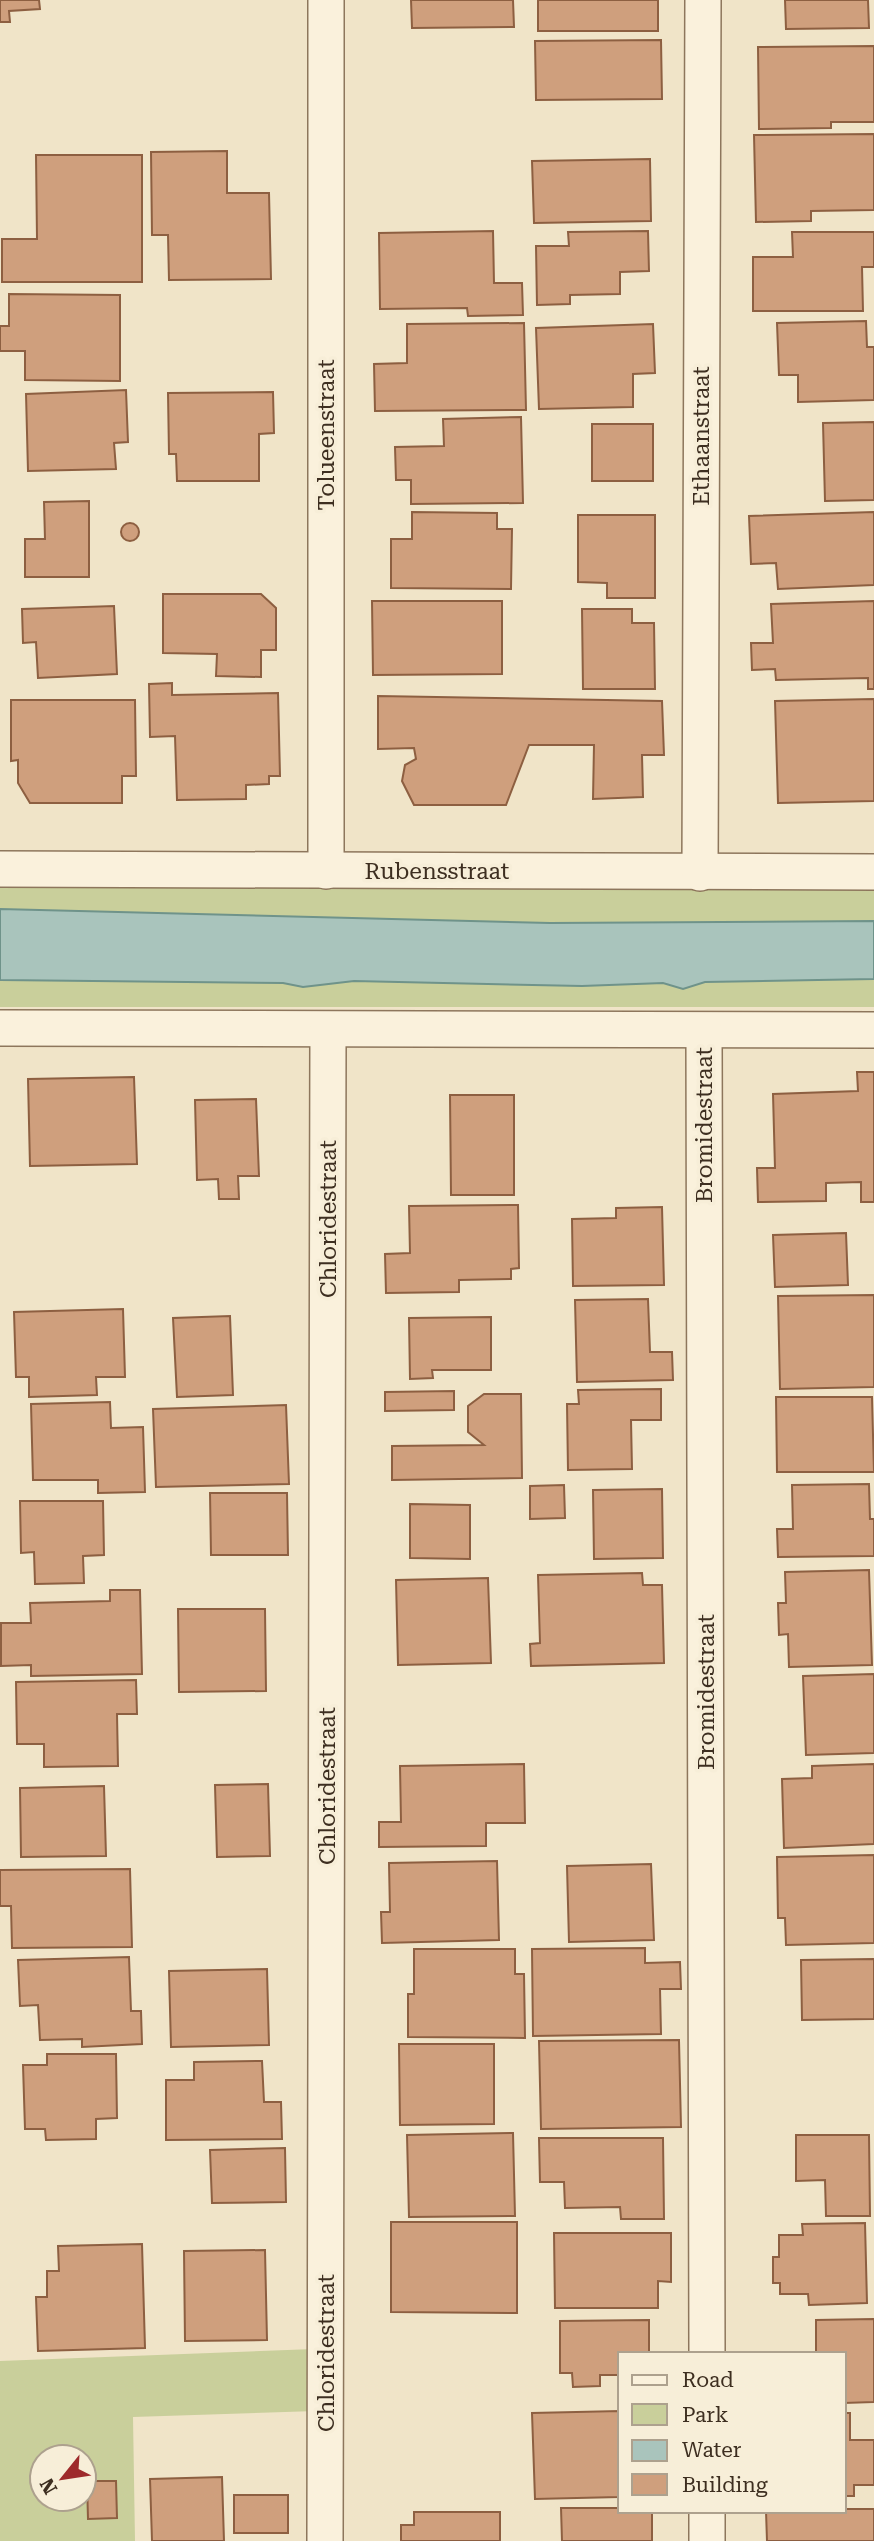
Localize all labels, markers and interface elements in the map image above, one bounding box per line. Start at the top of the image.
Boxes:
street label: Tolueenstraat [313,359,340,511]
street label: Ethaanstraat [688,366,715,506]
street label: Rubensstraat [365,858,510,885]
street label: Bromidestraat [691,1046,718,1203]
street label: Chloridestraat [315,1139,342,1298]
street label: Bromidestraat [693,1613,720,1770]
street label: Chloridestraat [314,1706,341,1865]
street label: Chloridestraat [313,2273,340,2432]
legend [618,2352,846,2513]
text: Road [682,2368,734,2392]
text: Park [682,2403,728,2427]
text: Water [682,2438,742,2462]
north arrow [28,2443,98,2513]
text: Building [682,2473,768,2497]
text: N [35,2474,62,2498]

